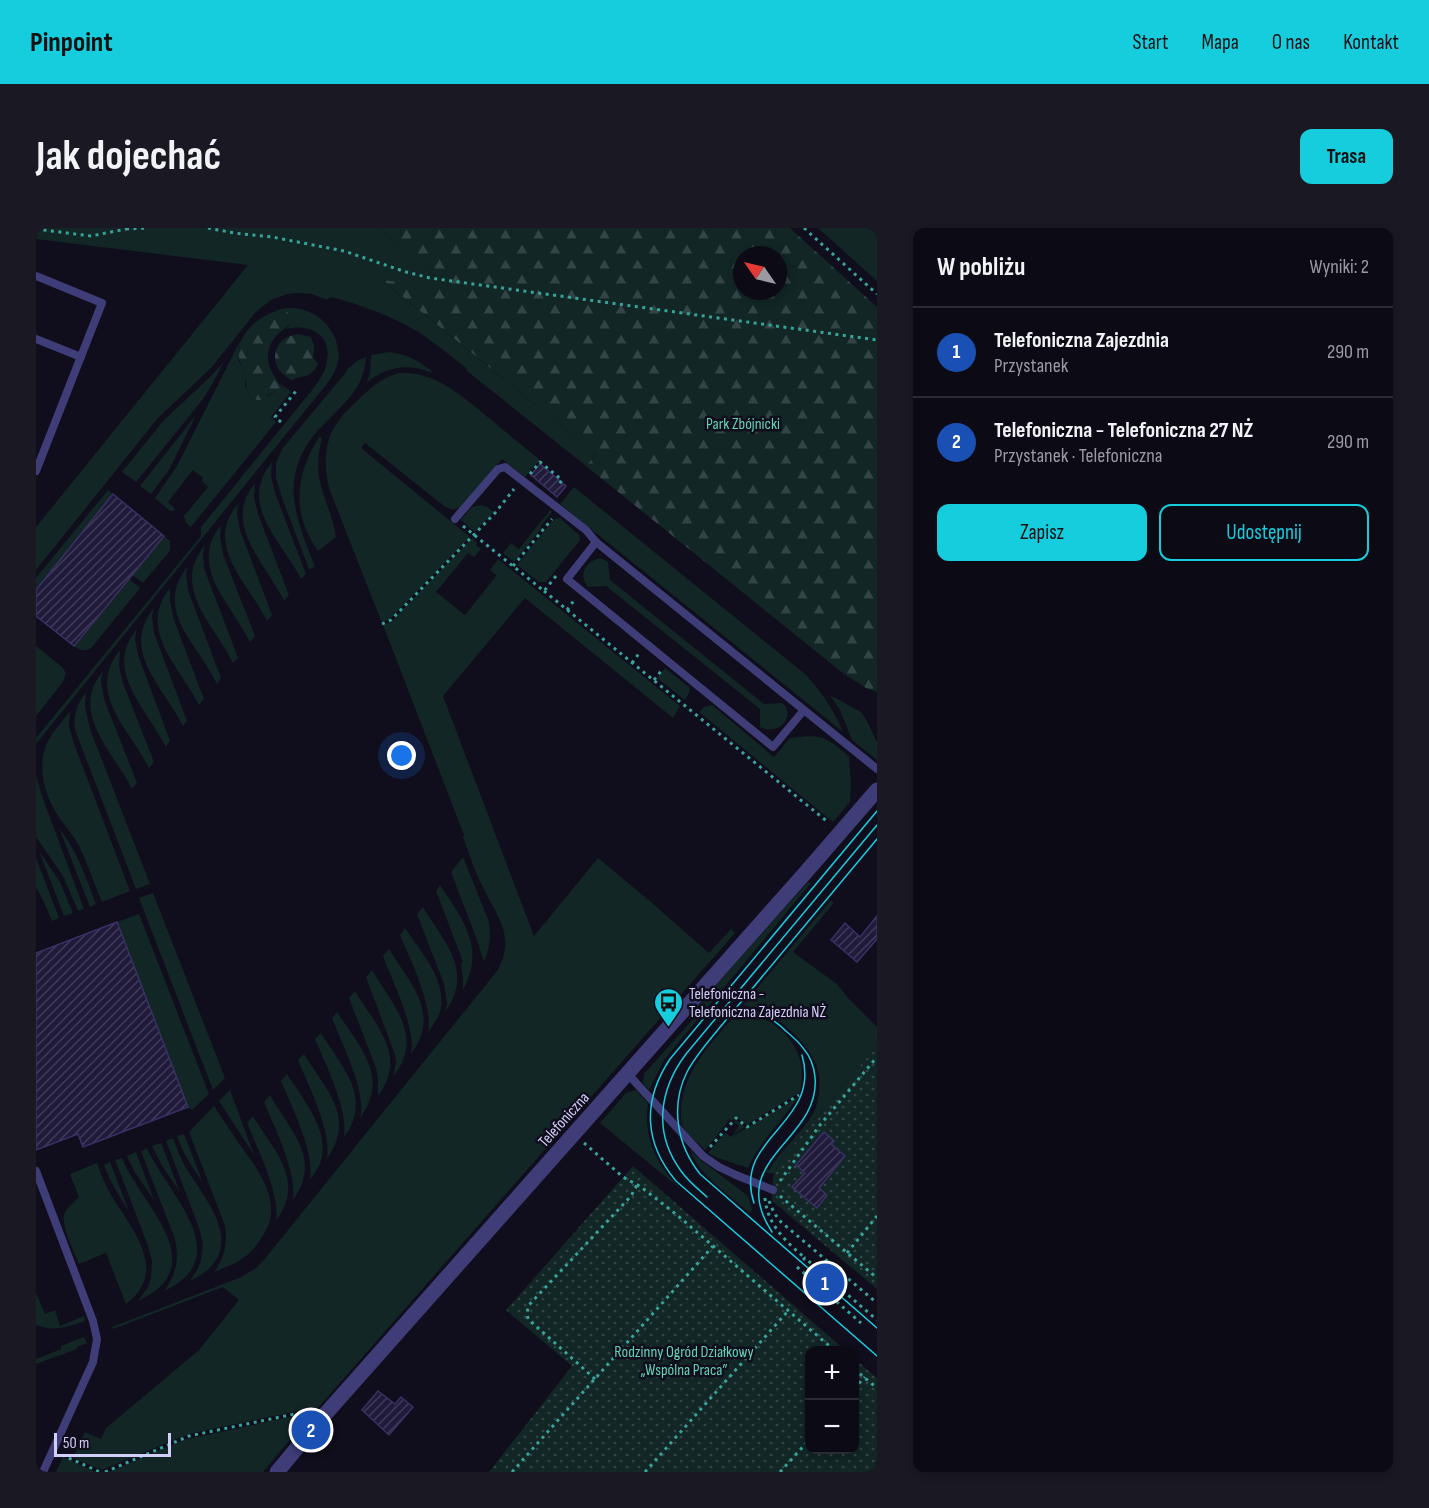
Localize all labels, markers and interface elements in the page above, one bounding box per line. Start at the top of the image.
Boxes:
text: Pinpoint [30,26,113,59]
text: Start [1132,30,1169,55]
text: Mapa [1202,30,1239,55]
text: O nas [1272,30,1310,55]
text: Kontakt [1343,30,1399,55]
button: Trasa [1300,129,1393,184]
text: Jak dojechać [36,131,221,182]
north arrow [733,246,787,300]
text: W pobliżu [937,252,1025,283]
text: Wyniki: 2 [1310,255,1369,279]
text: Telefoniczna Zajezdnia [994,327,1169,354]
text: 1 [953,340,960,364]
text: 290 m [1327,340,1369,364]
text: Przystanek [994,354,1068,378]
park label: Park Zbójnicki [706,415,780,434]
text: Telefoniczna - Telefoniczna 27 NŻ [994,417,1253,444]
text: 2 [952,430,961,454]
text: 290 m [1327,430,1369,454]
text: Przystanek · Telefoniczna [994,444,1162,468]
button: Zapisz [937,504,1147,561]
button: Udostępnij [1159,504,1369,561]
your location [387,741,416,770]
place label: Telefoniczna - Telefoniczna Zajezdnia NŻ [689,985,826,1022]
bus stop icon: Telefoniczna - Telefoniczna Zajezdnia NŻ [652,986,684,1028]
street label: Telefoniczna [535,1089,594,1151]
pin: 1 [806,1260,844,1306]
park label: Rodzinny Ogród Działkowy „Wspólna Praca” [614,1343,754,1380]
map controls [805,1346,859,1454]
button: + [805,1346,859,1400]
button: − [805,1400,859,1454]
pin: 2 [292,1408,330,1452]
scale bar [54,1430,171,1458]
text: 50 m [63,1434,89,1453]

